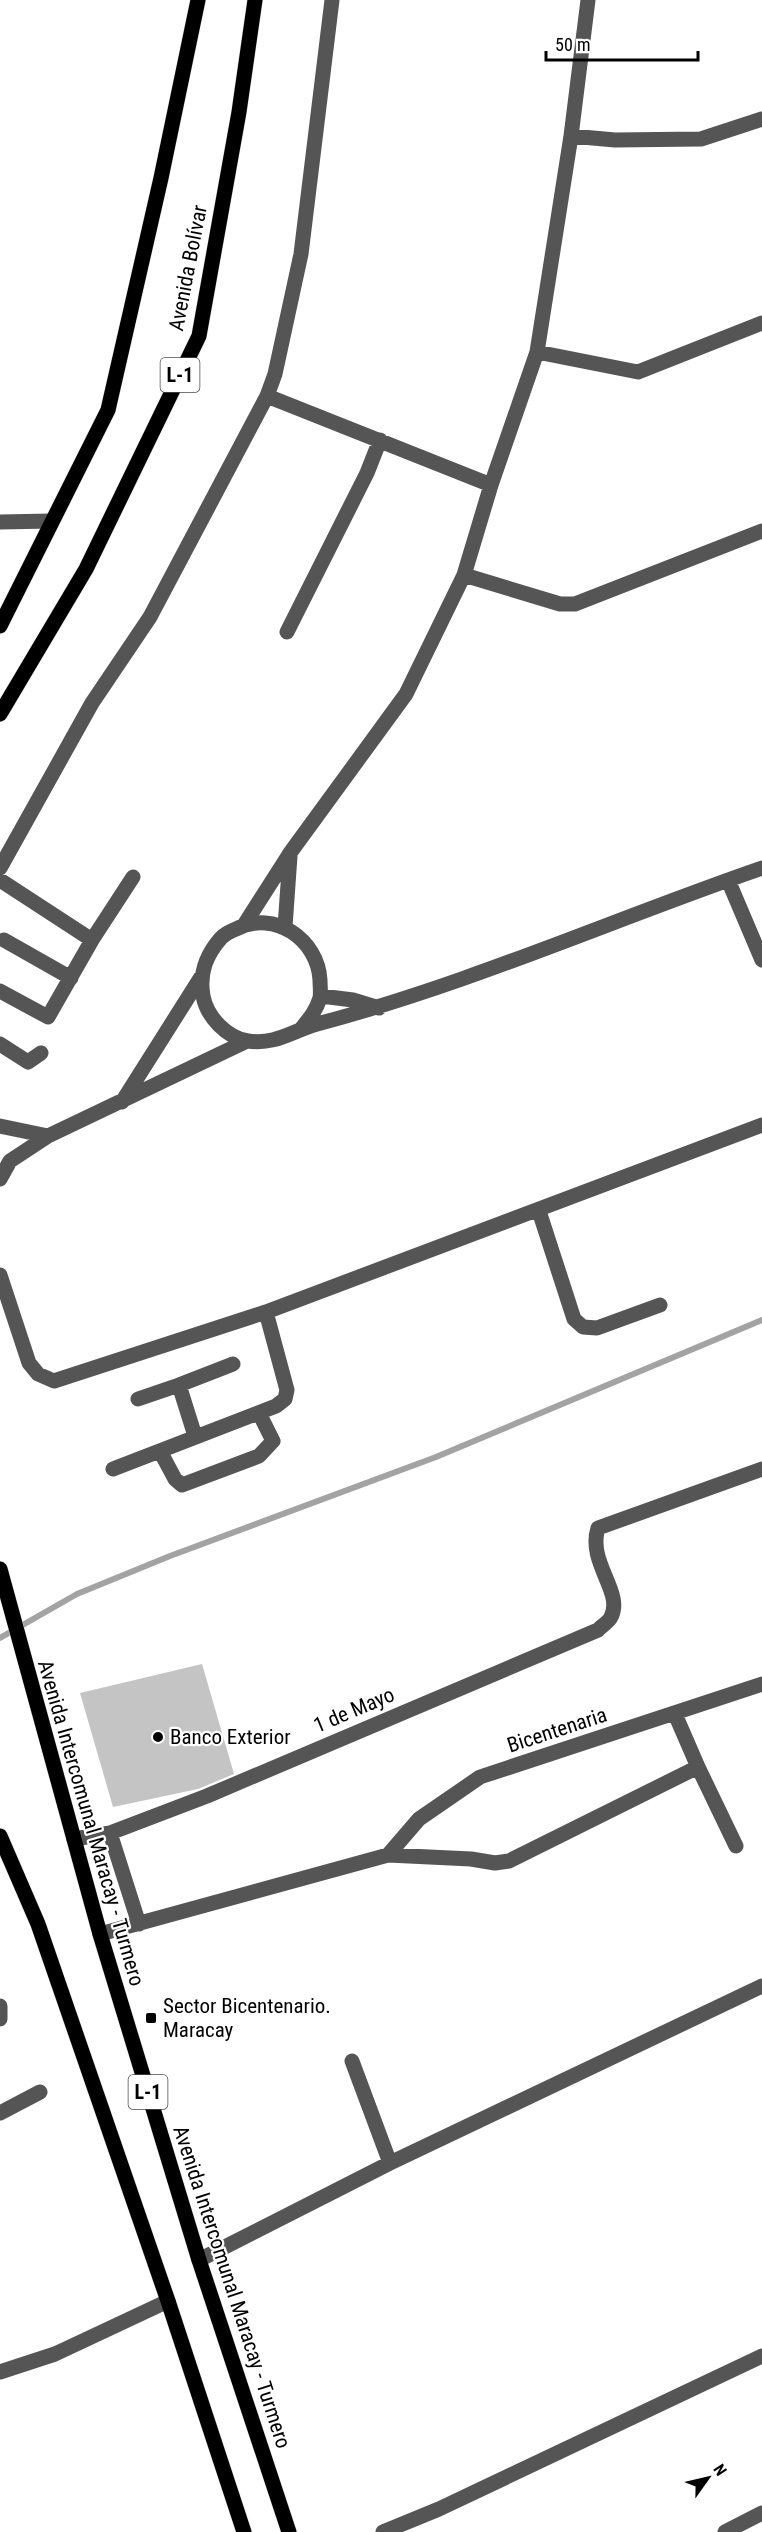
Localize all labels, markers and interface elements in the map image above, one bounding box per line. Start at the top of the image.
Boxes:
scale bar [546,24,698,62]
text: 50 m [555,34,590,55]
street label: Avenida Bolívar [164,203,212,333]
road number: L-1 [160,358,200,392]
street label: Avenida Intercomunal Maracay - Turmero [33,1657,149,1989]
street label: 1 de Mayo [310,1682,398,1738]
street label: Bicentenaria [504,1703,610,1757]
place label: Banco Exterior [170,1725,291,1749]
marker: Banco Exterior [151,1730,165,1744]
place label: Sector Bicentenario. Maracay [163,1994,331,2042]
marker: Sector Bicentenario. Maracay [144,2011,158,2025]
road number: L-1 [128,2075,168,2109]
street label: Avenida Intercomunal Maracay - Turmero [168,2123,296,2451]
north arrow [678,2448,738,2508]
text: N [709,2461,731,2479]

